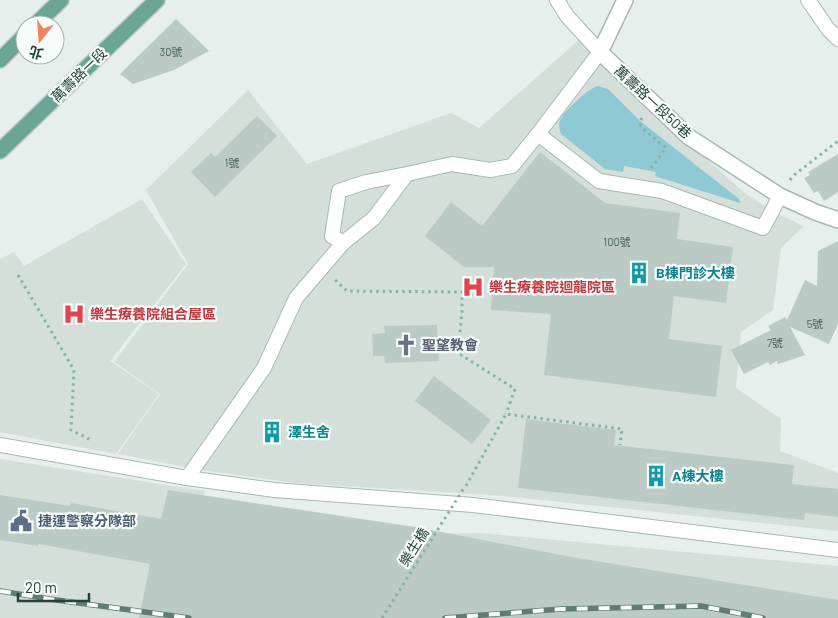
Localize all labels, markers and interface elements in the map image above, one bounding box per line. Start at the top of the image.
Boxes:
north arrow [15,15,65,65]
text: 北 [27,43,45,63]
street label: 萬壽路一段 [48,44,110,105]
house number: 30號 [160,45,182,58]
street label: 萬壽路一段50巷 [611,62,695,142]
house number: 1號 [225,156,239,169]
house number: 100號 [603,235,631,248]
building icon: B棟門診大樓 [626,260,652,286]
place label: B棟門診大樓 [656,264,735,281]
hospital icon: 樂生療養院迴龍院區 [460,274,486,300]
place label: 樂生療養院迴龍院區 [489,278,615,295]
hospital icon: 樂生療養院組合屋區 [61,301,87,327]
place label: 樂生療養院組合屋區 [90,305,216,322]
house number: 5號 [807,317,823,330]
church icon: 聖望教會 [393,332,419,358]
place label: 聖望教會 [422,336,478,353]
house number: 7號 [767,336,783,349]
building icon: 澤生舍 [259,419,285,445]
place label: 澤生舍 [288,423,330,440]
building icon: A棟大樓 [643,463,669,489]
place label: A棟大樓 [672,467,723,484]
public building icon: 捷運警察分隊部 [8,508,34,534]
place label: 捷運警察分隊部 [38,512,136,529]
street label: 樂生橋 [395,524,432,569]
scale bar [18,570,89,602]
text: 20 m [25,578,57,596]

